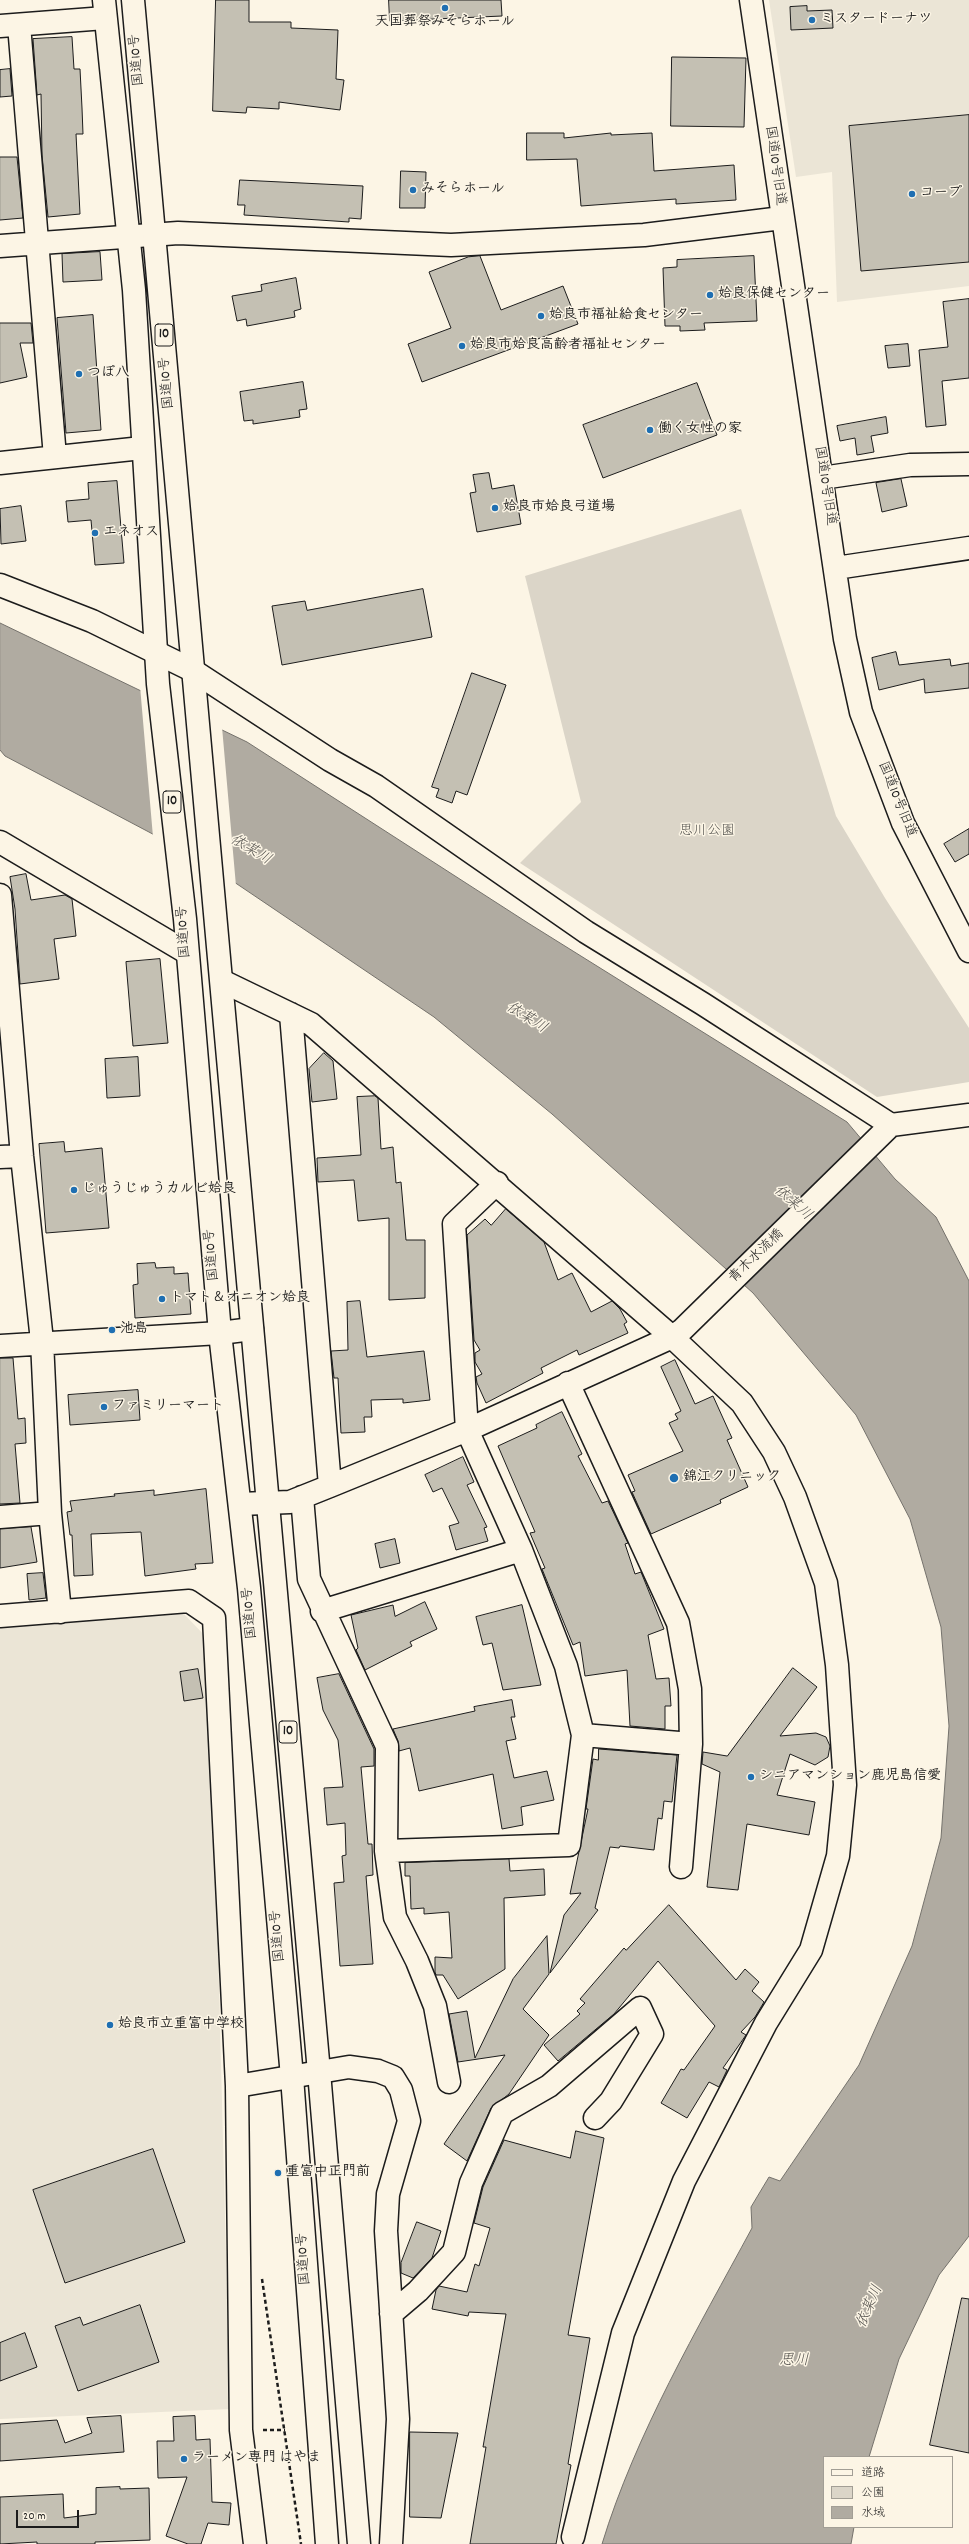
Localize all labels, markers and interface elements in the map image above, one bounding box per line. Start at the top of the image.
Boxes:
marker: 天国葬祭みそらホール [440,3,450,13]
place label: ミスタードーナツ [820,12,932,28]
place label: 天国葬祭みそらホール [375,15,515,31]
marker: ミスタードーナツ [807,15,817,25]
street label: 国道10号 [127,33,149,87]
street label: 国道10号旧道 [760,125,788,207]
place label: みそらホール [421,182,505,198]
marker: みそらホール [408,185,418,195]
place label: コープ [920,186,962,202]
marker: コープ [907,189,917,199]
place label: 姶良保健センター [718,287,830,303]
marker: 姶良保健センター [705,290,715,300]
place label: 姶良市福祉給食センター [549,308,703,324]
marker: 姶良市福祉給食センター [536,311,546,321]
road number: 10 [155,324,173,346]
place label: 姶良市姶良高齢者福祉センター [470,338,666,354]
marker: 姶良市姶良高齢者福祉センター [457,341,467,351]
street label: 国道10号 [157,356,179,410]
place label: つぼ八 [87,366,129,382]
marker: つぼ八 [74,369,84,379]
place label: 働く女性の家 [658,422,742,438]
marker: 働く女性の家 [645,425,655,435]
street label: 国道10号旧道 [809,445,839,527]
place label: 姶良市姶良弓道場 [503,500,615,516]
marker: 姶良市姶良弓道場 [490,503,500,513]
place label: エネオス [103,525,159,541]
marker: エネオス [90,528,100,538]
street label: 国道10号旧道 [873,759,919,841]
road number: 10 [163,791,181,813]
park label: 思川公園 [679,824,735,840]
water label: 依某川 [226,832,274,870]
street label: 国道10号 [175,905,195,959]
water label: 依某川 [502,999,550,1039]
place label: じゅうじゅうカルビ姶良 [82,1182,236,1198]
water label: 依某川 [769,1182,815,1226]
marker: じゅうじゅうカルビ姶良 [69,1185,79,1195]
street label: 青木水流橋 [726,1227,788,1287]
street label: 国道10号 [202,1228,224,1282]
place label: トマト＆オニオン姶良 [170,1291,310,1307]
marker: トマト＆オニオン姶良 [157,1294,167,1304]
place label: 池島 [120,1322,148,1338]
marker: 池島 [107,1325,117,1335]
place label: ファミリーマート [112,1399,224,1415]
marker: ファミリーマート [99,1402,109,1412]
place label: 錦江クリニック [683,1470,781,1486]
marker: 錦江クリニック [668,1472,680,1484]
street label: 国道10号 [240,1586,262,1640]
road number: 10 [279,1721,297,1743]
place label: シニアマンション鹿児島信愛 [759,1769,941,1785]
marker: シニアマンション鹿児島信愛 [746,1772,756,1782]
street label: 国道10号 [268,1909,290,1963]
place label: 姶良市立重富中学校 [118,2017,244,2033]
marker: 姶良市立重富中学校 [105,2020,115,2030]
place label: 重富中正門前 [286,2165,370,2181]
marker: 重富中正門前 [273,2168,283,2178]
street label: 国道10号 [295,2232,315,2286]
water label: 依某川 [854,2283,888,2331]
water label: 思川 [779,2353,809,2371]
place label: ラーメン専門 はやま [192,2451,321,2467]
marker: ラーメン専門 はやま [179,2454,189,2464]
legend [823,2456,953,2528]
text: 道路 [861,2465,885,2482]
text: 公園 [861,2485,885,2502]
scale bar [18,2502,81,2528]
text: 水域 [861,2505,885,2522]
text: 20 m [23,2508,46,2525]

